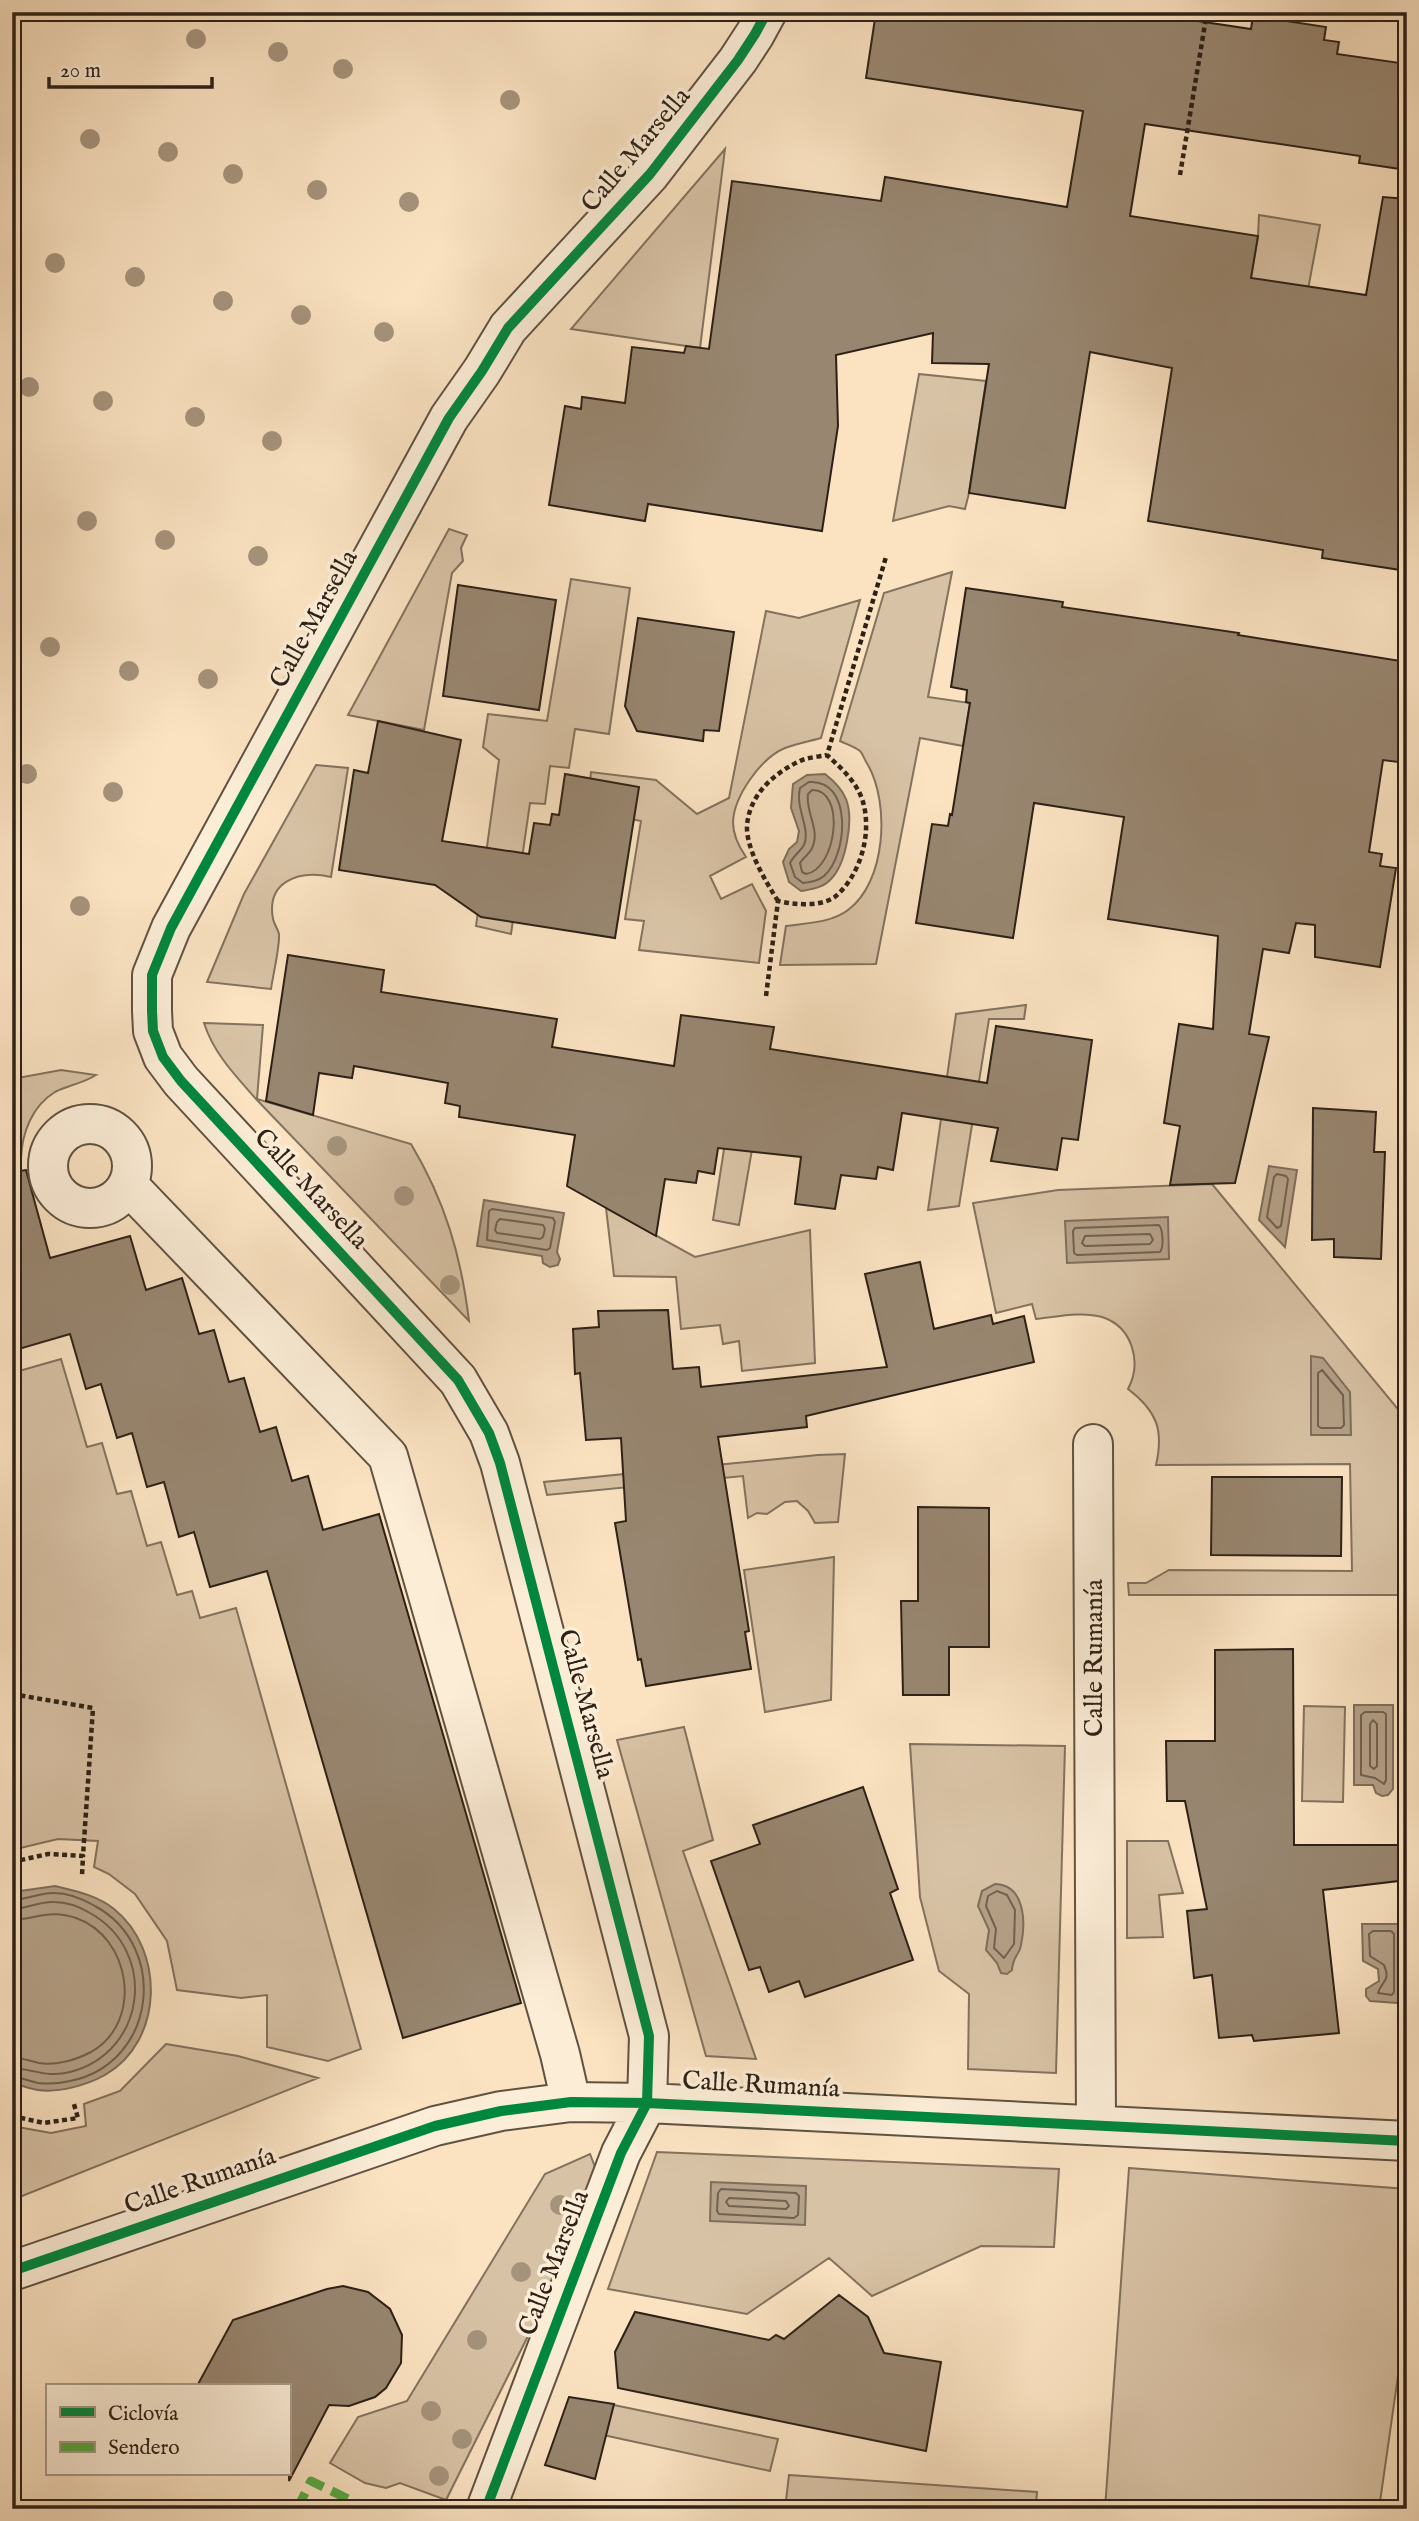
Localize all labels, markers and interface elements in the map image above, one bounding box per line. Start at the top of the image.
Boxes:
scale bar [49,46,212,90]
text: 20 m [60,58,101,85]
street label: Calle Marsella [574,80,698,219]
street label: Calle Marsella [262,543,366,694]
street label: Calle Marsella [247,1122,376,1257]
street label: Calle Rumanía [1078,1578,1111,1737]
street label: Calle Marsella [550,1626,622,1783]
street label: Calle Rumanía [681,2064,842,2106]
street label: Calle Rumanía [120,2139,281,2222]
street label: Calle Marsella [511,2185,597,2340]
legend [46,2384,290,2476]
text: Ciclovía [108,2401,179,2428]
text: Sendero [108,2435,179,2462]

